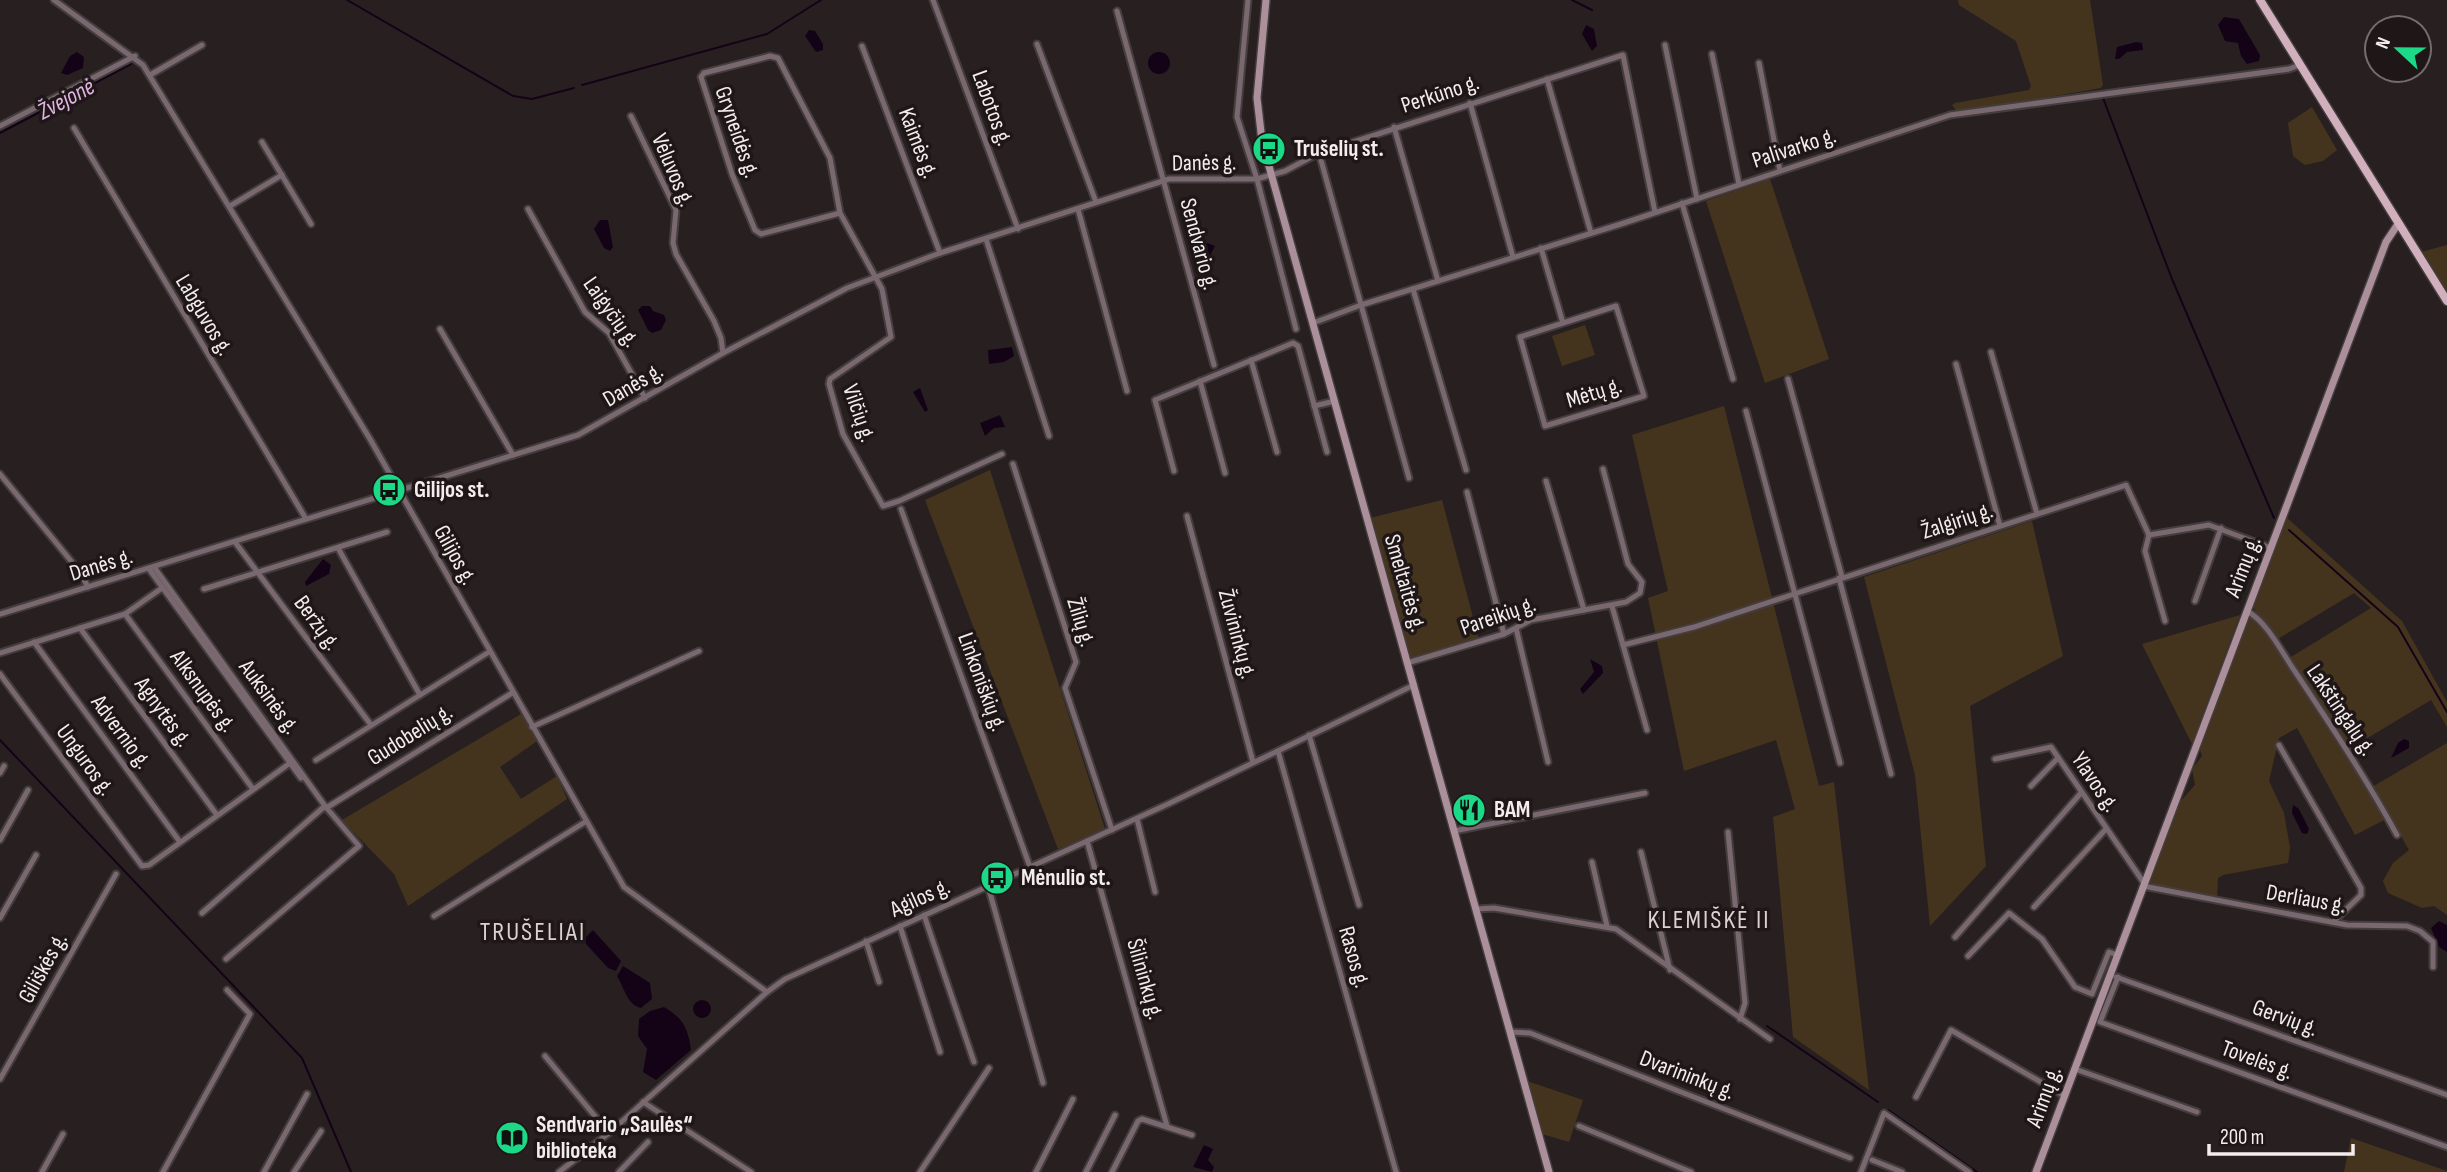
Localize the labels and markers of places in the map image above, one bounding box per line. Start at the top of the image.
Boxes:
bus stop icon: Trušelių st. [1250,130,1288,168]
place label: Trušelių st. [1294,135,1384,163]
bus stop icon: Gilijos st. [370,471,408,509]
place label: Gilijos st. [414,476,489,504]
restaurant icon: BAM [1450,791,1488,829]
place label: BAM [1494,796,1530,824]
bus stop icon: Mėnulio st. [978,859,1016,897]
place label: Mėnulio st. [1021,864,1111,892]
place label: Sendvario „Saulės“ biblioteka [536,1111,692,1165]
library icon: Sendvario „Saulės“ biblioteka [493,1119,531,1157]

